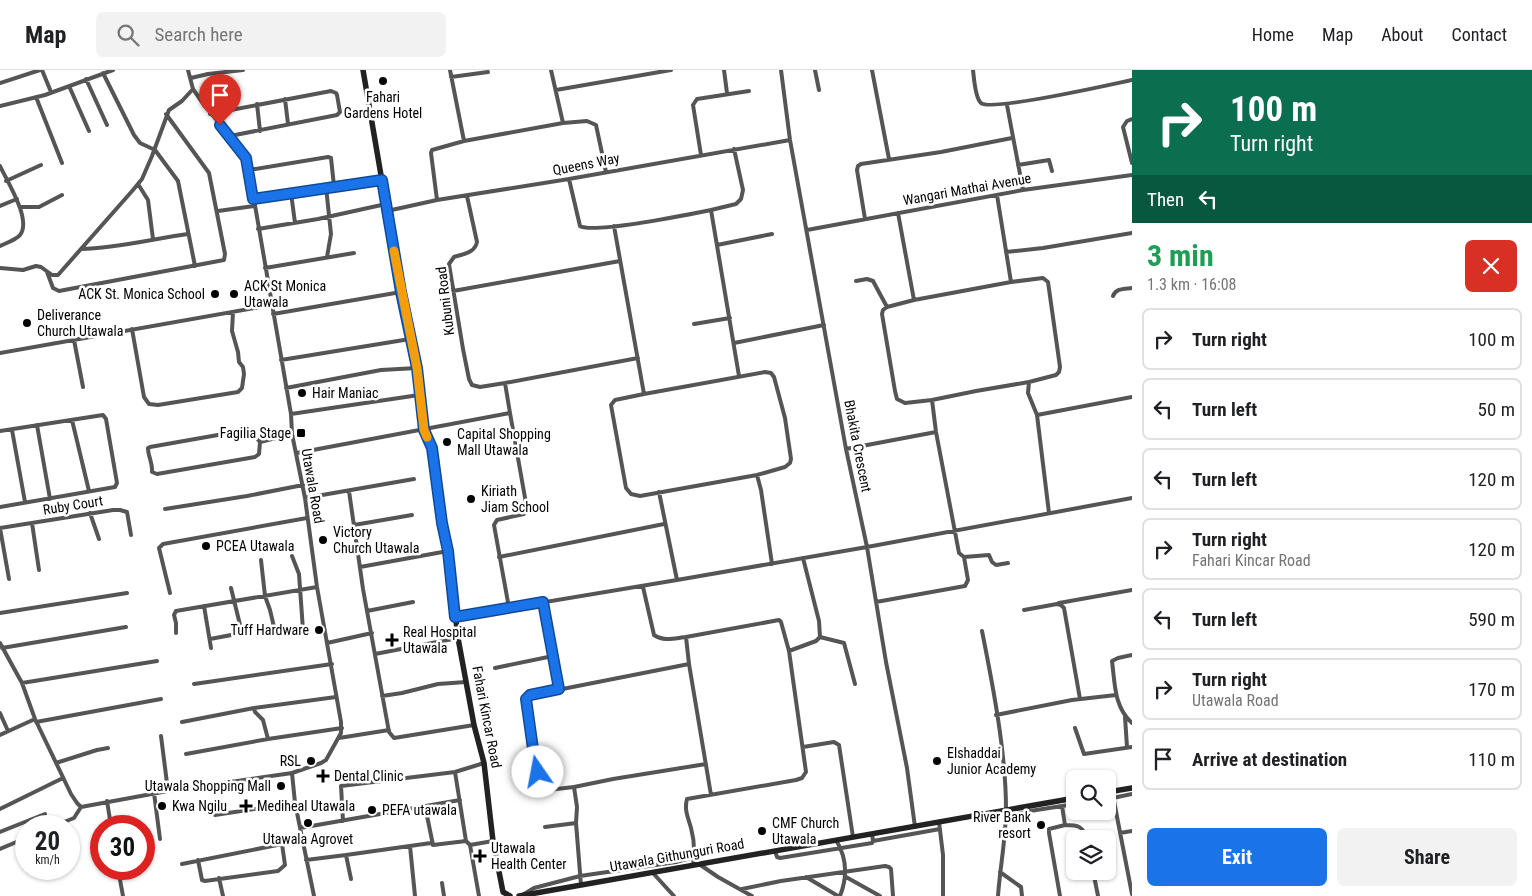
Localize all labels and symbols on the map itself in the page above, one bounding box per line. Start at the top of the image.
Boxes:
pin [199,74,241,125]
marker: Fahari Gardens Hotel [377,75,389,87]
place label: Fahari Gardens Hotel [344,89,422,121]
street label: Queens Way [551,150,621,178]
street label: Wangari Mathai Avenue [902,170,1033,208]
street label: Kubuni Road [433,266,457,336]
place label: ACK St Monica Utawala [244,278,326,310]
place label: ACK St. Monica School [78,286,205,302]
marker: ACK St. Monica School [209,288,221,300]
marker: ACK St Monica Utawala [228,288,240,300]
place label: Deliverance Church Utawala [37,307,123,339]
marker: Deliverance Church Utawala [21,317,33,329]
place label: Hair Maniac [312,385,379,401]
marker: Hair Maniac [296,387,308,399]
street label: Bhakita Crescent [841,398,875,494]
place label: Fagilia Stage [220,425,291,441]
place label: Capital Shopping Mall Utawala [457,426,551,458]
marker: Fagilia Stage [295,427,307,439]
marker: Capital Shopping Mall Utawala [441,436,453,448]
street label: Utawala Road [299,447,327,525]
place label: Kiriath Jiam School [481,483,549,515]
street label: Ruby Court [42,492,104,518]
marker: Kiriath Jiam School [465,493,477,505]
place label: Victory Church Utawala [333,524,419,556]
marker: Victory Church Utawala [317,534,329,546]
place label: PCEA Utawala [216,538,294,554]
marker: PCEA Utawala [200,540,212,552]
place label: Tuff Hardware [231,622,309,638]
marker: Tuff Hardware [313,624,325,636]
place label: Real Hospital Utawala [403,624,476,656]
marker: Real Hospital Utawala [385,633,399,647]
street label: Fahari Kincar Road [469,665,505,769]
position arrow [511,745,563,797]
place label: Elshaddai Junior Academy [947,745,1036,777]
place label: RSL [280,753,301,769]
marker: RSL [305,755,317,767]
marker: Elshaddai Junior Academy [931,755,943,767]
place label: Dental Clinic [334,768,403,784]
marker: Dental Clinic [316,769,330,783]
place label: Utawala Shopping Mall [145,778,271,794]
marker: Utawala Shopping Mall [275,780,287,792]
place label: Kwa Ngilu [172,798,227,814]
place label: Mediheal Utawala [257,798,355,814]
marker: Mediheal Utawala [239,799,253,813]
marker: Kwa Ngilu [156,800,168,812]
place label: PEFA utawala [382,802,457,818]
marker: PEFA utawala [366,804,378,816]
place label: River Bank resort [973,809,1032,841]
speed limit sign: 30 [90,815,155,880]
place label: CMF Church Utawala [772,815,839,847]
marker: Utawala Agrovet [302,817,314,829]
marker: River Bank resort [1035,819,1047,831]
marker: CMF Church Utawala [756,825,768,837]
place label: Utawala Agrovet [263,831,353,847]
street label: Utawala Githunguri Road [609,835,745,875]
place label: Utawala Health Center [491,840,567,872]
marker: Utawala Health Center [473,849,487,863]

